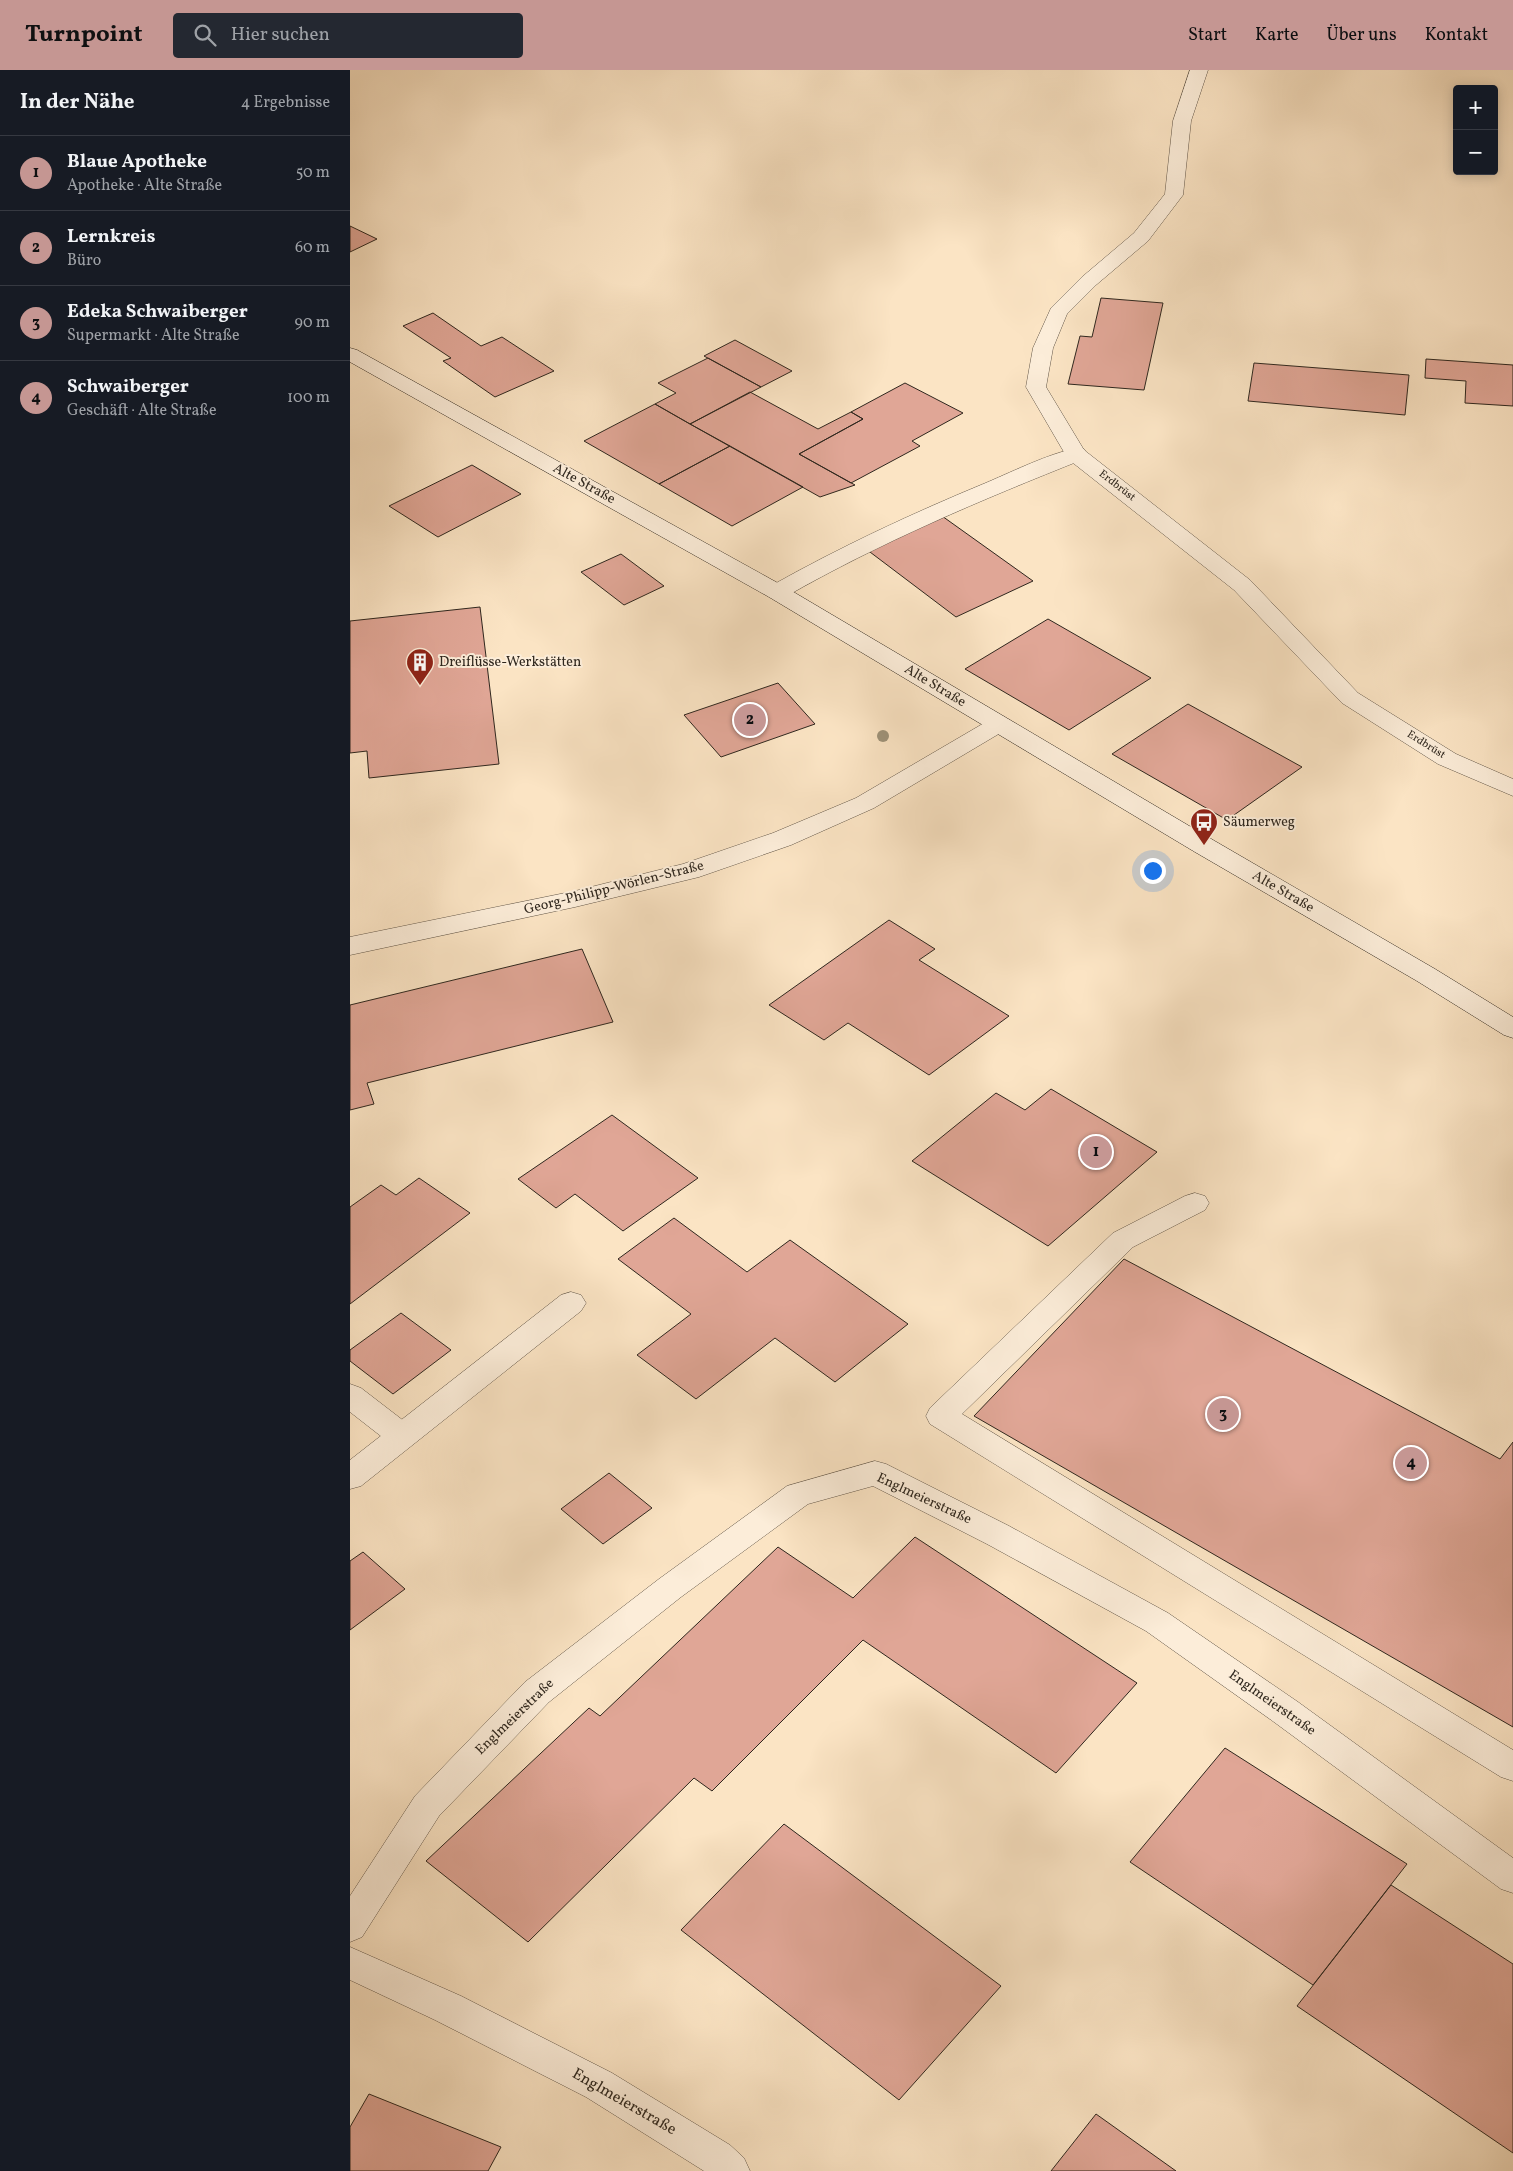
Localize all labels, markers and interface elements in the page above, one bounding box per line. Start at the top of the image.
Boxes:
search box [173,13,523,58]
text: Turnpoint [25,18,143,52]
icon: search [191,21,219,49]
text: Hier suchen [231,22,330,48]
text: Start [1188,23,1227,48]
text: Karte [1255,23,1299,48]
text: Über uns [1327,23,1397,48]
text: Kontakt [1425,23,1488,48]
map controls [1453,85,1498,175]
button: + [1453,85,1498,130]
text: In der Nähe [20,88,135,117]
text: 4 Ergebnisse [241,92,330,114]
button: − [1453,130,1498,175]
text: Blaue Apotheke [67,149,207,175]
text: 1 [33,162,39,184]
text: 50 m [296,162,330,184]
text: Apotheke · Alte Straße [67,175,222,197]
text: Lernkreis [67,224,155,250]
text: 2 [32,237,40,259]
text: 60 m [295,237,330,259]
text: Büro [67,250,101,272]
text: Edeka Schwaiberger [67,299,248,325]
text: 3 [32,312,40,334]
text: 90 m [294,312,330,334]
text: Supermarkt · Alte Straße [67,325,240,347]
text: Schwaiberger [67,374,189,400]
text: 4 [31,387,41,409]
text: 100 m [287,387,330,409]
text: Geschäft · Alte Straße [67,400,217,422]
street label: Alte Straße [549,459,619,509]
street label: Erdbrüst [1096,467,1139,505]
building icon: Dreiflüsse-Werkstätten [405,647,435,686]
place label: Dreiflüsse-Werkstätten [439,653,581,672]
street label: Alte Straße [901,660,970,712]
pin: 2 [734,701,766,739]
street label: Erdbrüst [1404,727,1448,763]
bus stop icon: Säumerweg [1189,807,1219,846]
place label: Säumerweg [1223,813,1295,832]
street label: Georg-Philipp-Wörlen-Straße [522,856,706,920]
your location [1140,858,1166,884]
street label: Alte Straße [1248,867,1318,918]
pin: 1 [1080,1133,1112,1171]
pin: 3 [1207,1395,1239,1433]
pin: 4 [1395,1444,1427,1482]
street label: Englmeierstraße [873,1469,975,1529]
street label: Englmeierstraße [1225,1666,1320,1740]
street label: Englmeierstraße [471,1674,559,1759]
street label: Englmeierstraße [568,2063,680,2141]

